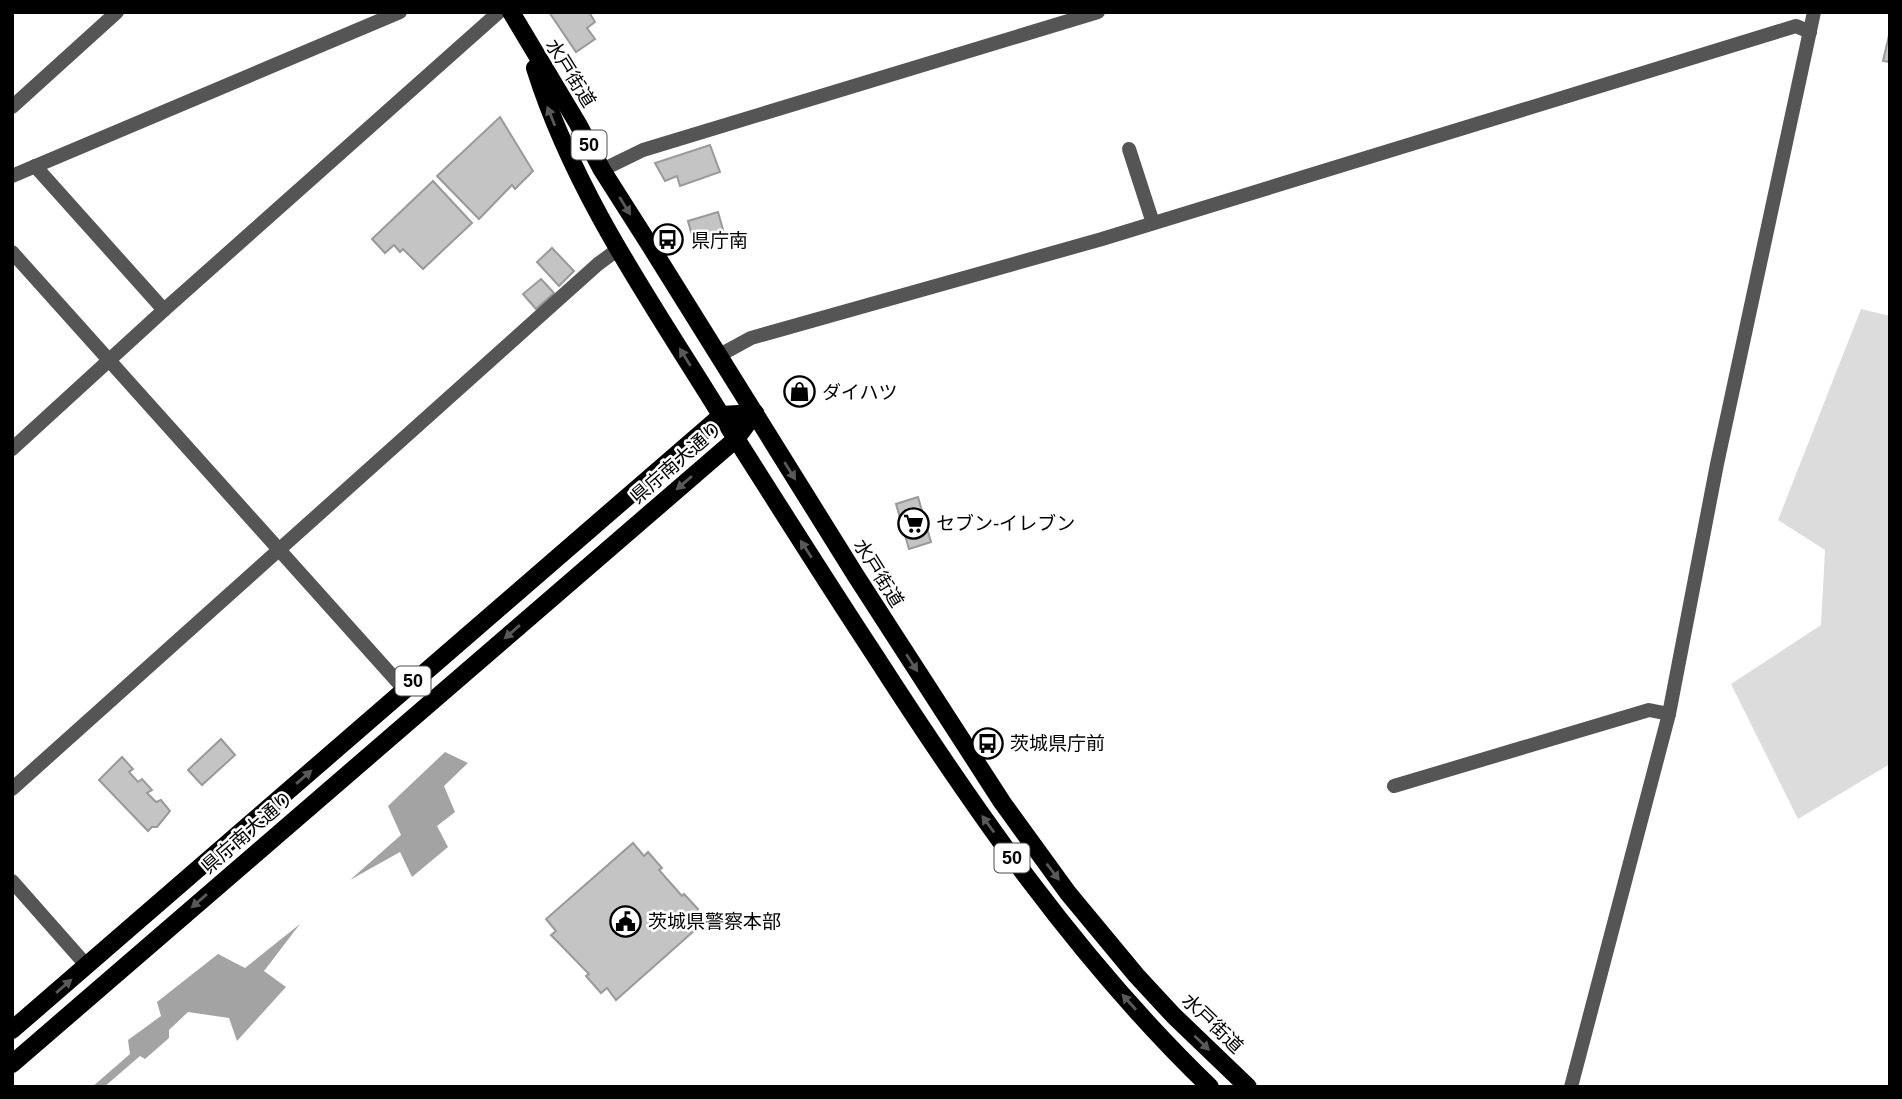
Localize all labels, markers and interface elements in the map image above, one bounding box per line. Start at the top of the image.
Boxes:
street label: 水戸街道 [542,35,600,111]
one-way arrow [546,105,557,126]
road number: 50 [572,130,606,160]
one-way arrow [618,196,631,215]
bus stop icon: 県庁南 [651,223,685,257]
place label: 県庁南 [691,230,748,251]
one-way arrow [679,348,692,367]
shop icon: ダイハツ [782,375,816,409]
place label: ダイハツ [822,382,898,403]
street label: 県庁南大通り [626,417,726,508]
one-way arrow [784,461,797,480]
one-way arrow [676,475,693,490]
supermarket icon: セブン-イレブン [896,506,930,540]
place label: セブン-イレブン [936,513,1075,534]
street label: 水戸街道 [850,535,908,611]
one-way arrow [800,540,813,559]
one-way arrow [503,624,521,640]
one-way arrow [905,653,918,673]
road number: 50 [396,666,430,696]
bus stop icon: 茨城県庁前 [970,726,1004,760]
place label: 茨城県庁前 [1010,733,1105,754]
one-way arrow [295,770,312,785]
street label: 県庁南大通り [197,787,297,878]
one-way arrow [981,815,995,833]
road number: 50 [995,844,1030,872]
one-way arrow [1046,863,1060,881]
one-way arrow [190,893,208,909]
public building icon: 茨城県警察本部 [608,904,642,938]
place label: 茨城県警察本部 [648,911,781,932]
one-way arrow [55,978,73,994]
street label: 水戸街道 [1178,989,1247,1057]
one-way arrow [1122,994,1138,1011]
one-way arrow [1193,1035,1210,1051]

